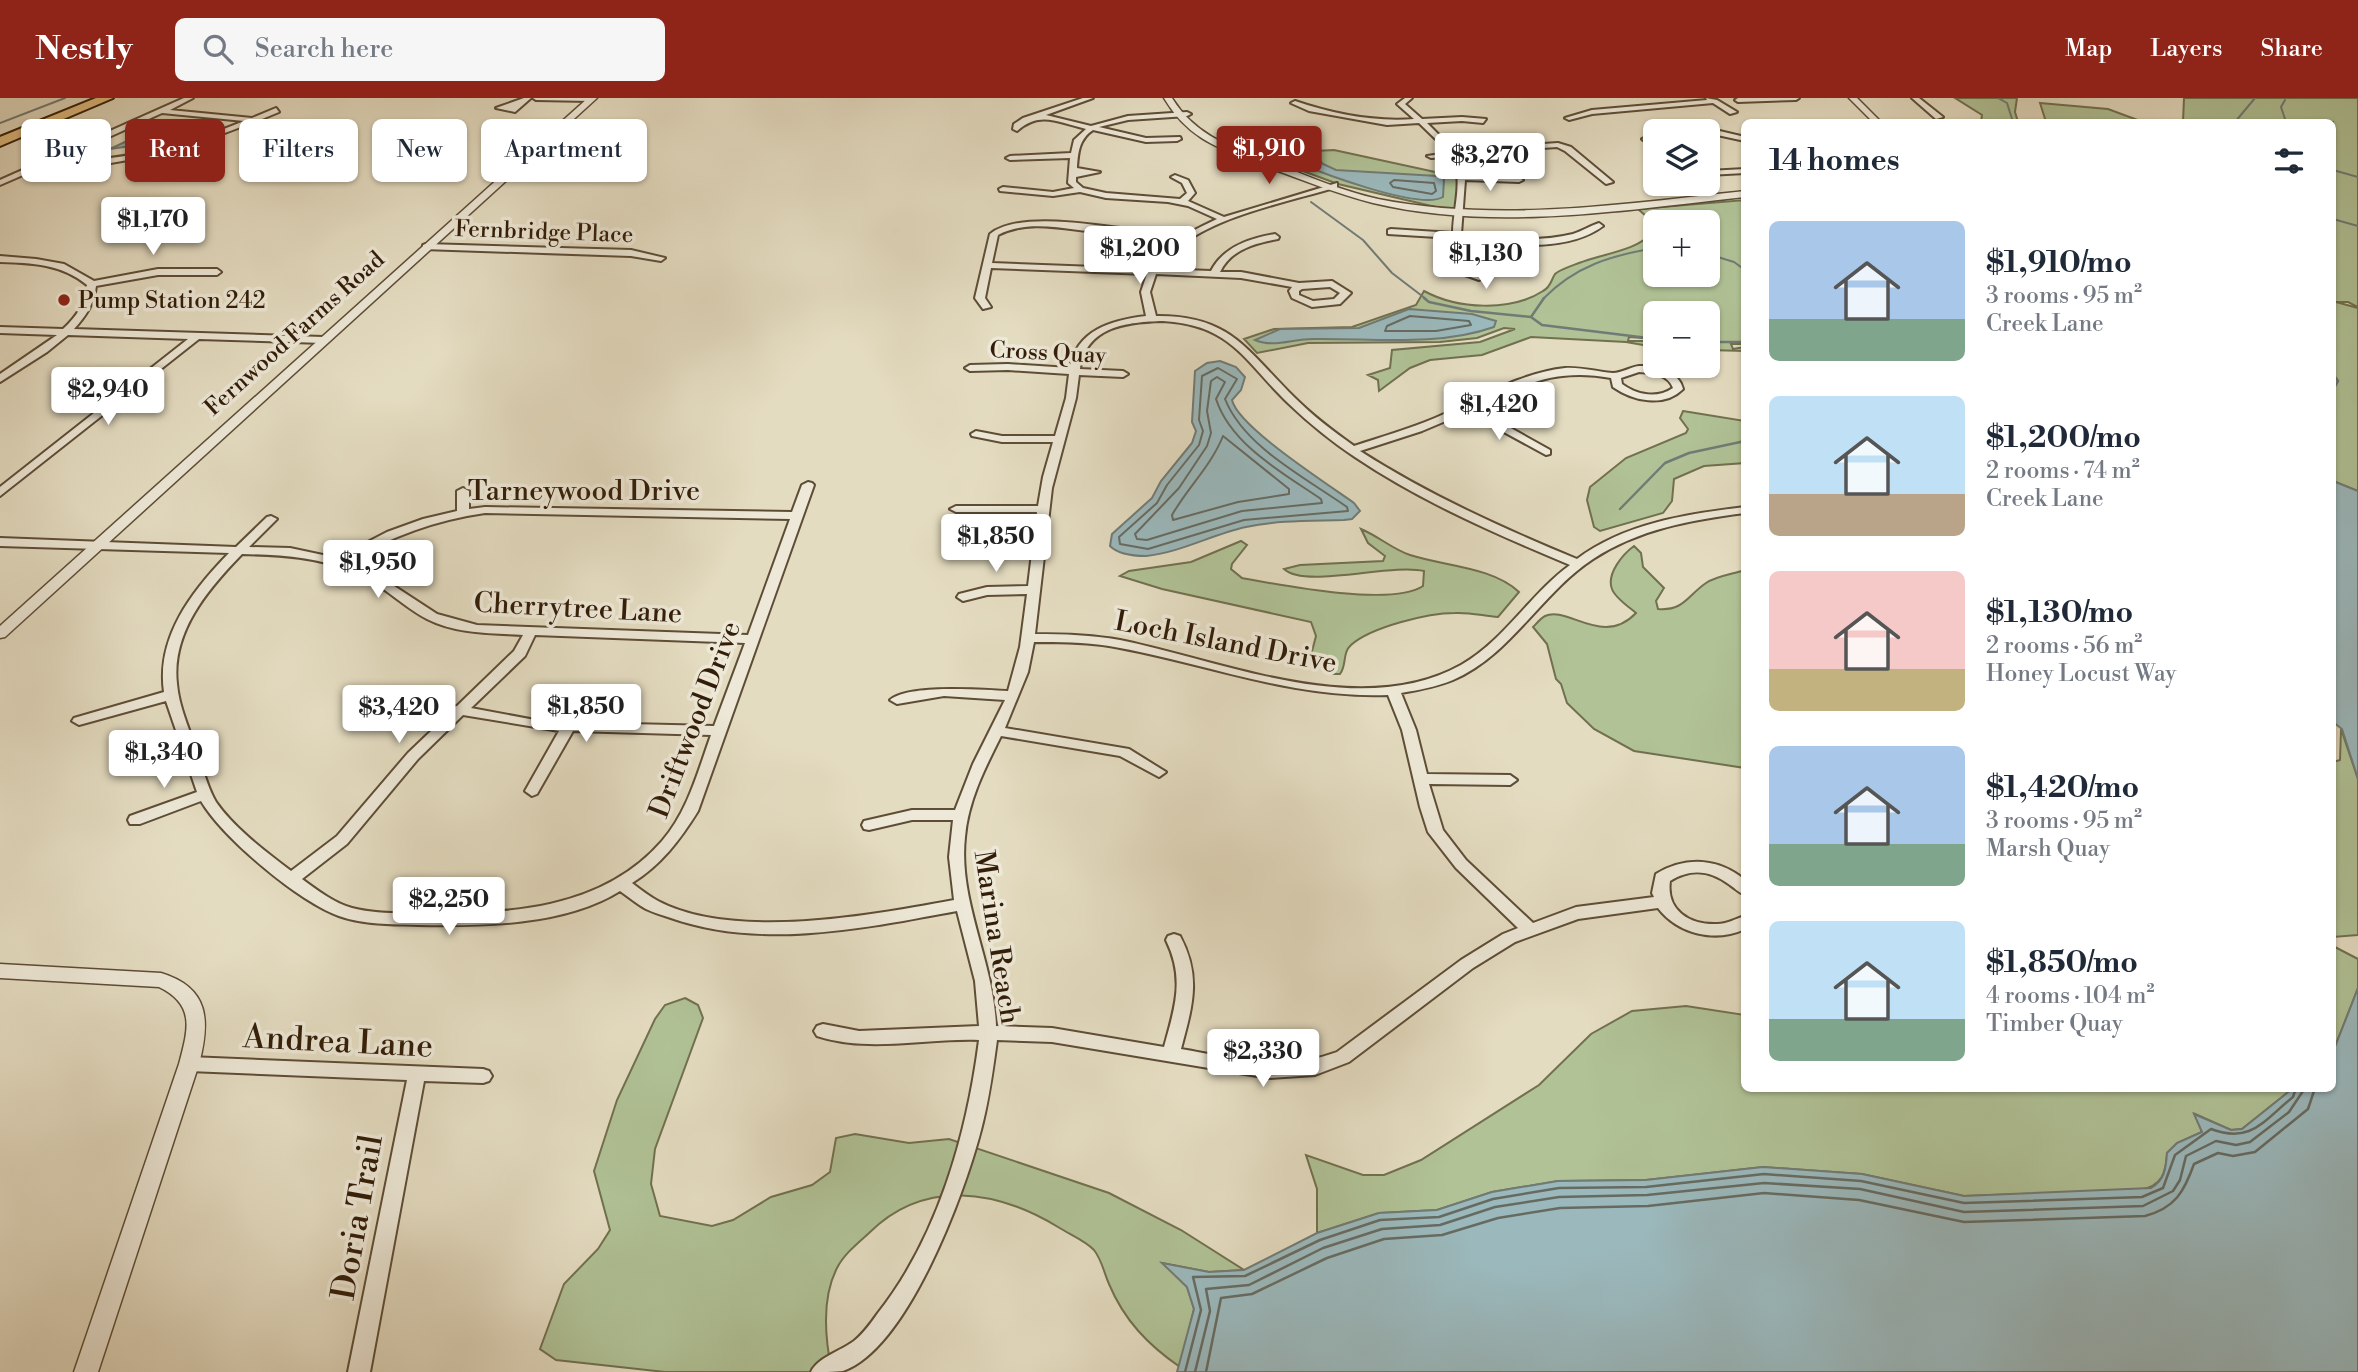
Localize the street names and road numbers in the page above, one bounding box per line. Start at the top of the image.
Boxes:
street label: Fernbridge Place [454,215,634,249]
street label: Fernwood Farms Road [199,246,390,422]
street label: Cross Quay [989,336,1108,370]
street label: Tarneywood Drive [468,474,700,509]
street label: Cherrytree Lane [473,586,683,631]
street label: Loch Island Drive [1112,604,1340,681]
street label: Driftwood Drive [642,616,749,823]
street label: Marina Reach [966,848,1028,1027]
street label: Andrea Lane [241,1017,434,1068]
street label: Doria Trail [324,1132,393,1303]

